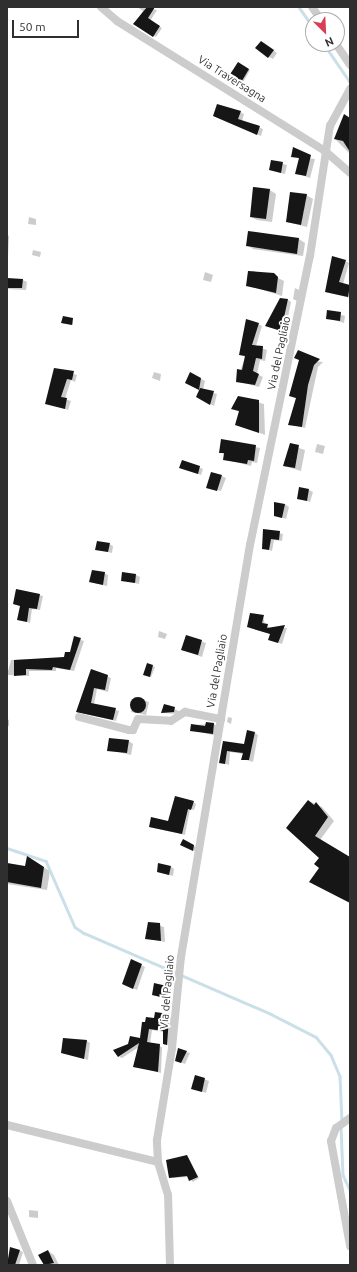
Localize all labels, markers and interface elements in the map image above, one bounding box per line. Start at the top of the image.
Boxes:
scale bar [14,12,81,38]
north arrow [305,12,345,52]
text: 50 m [19,20,46,33]
text: N [323,35,336,49]
street label: Via Traversagna [195,53,269,105]
street label: Via del Pagliaio [265,315,293,391]
street label: Via del Pagliaio [204,633,230,709]
street label: Via del Pagliaio [157,954,177,1030]

